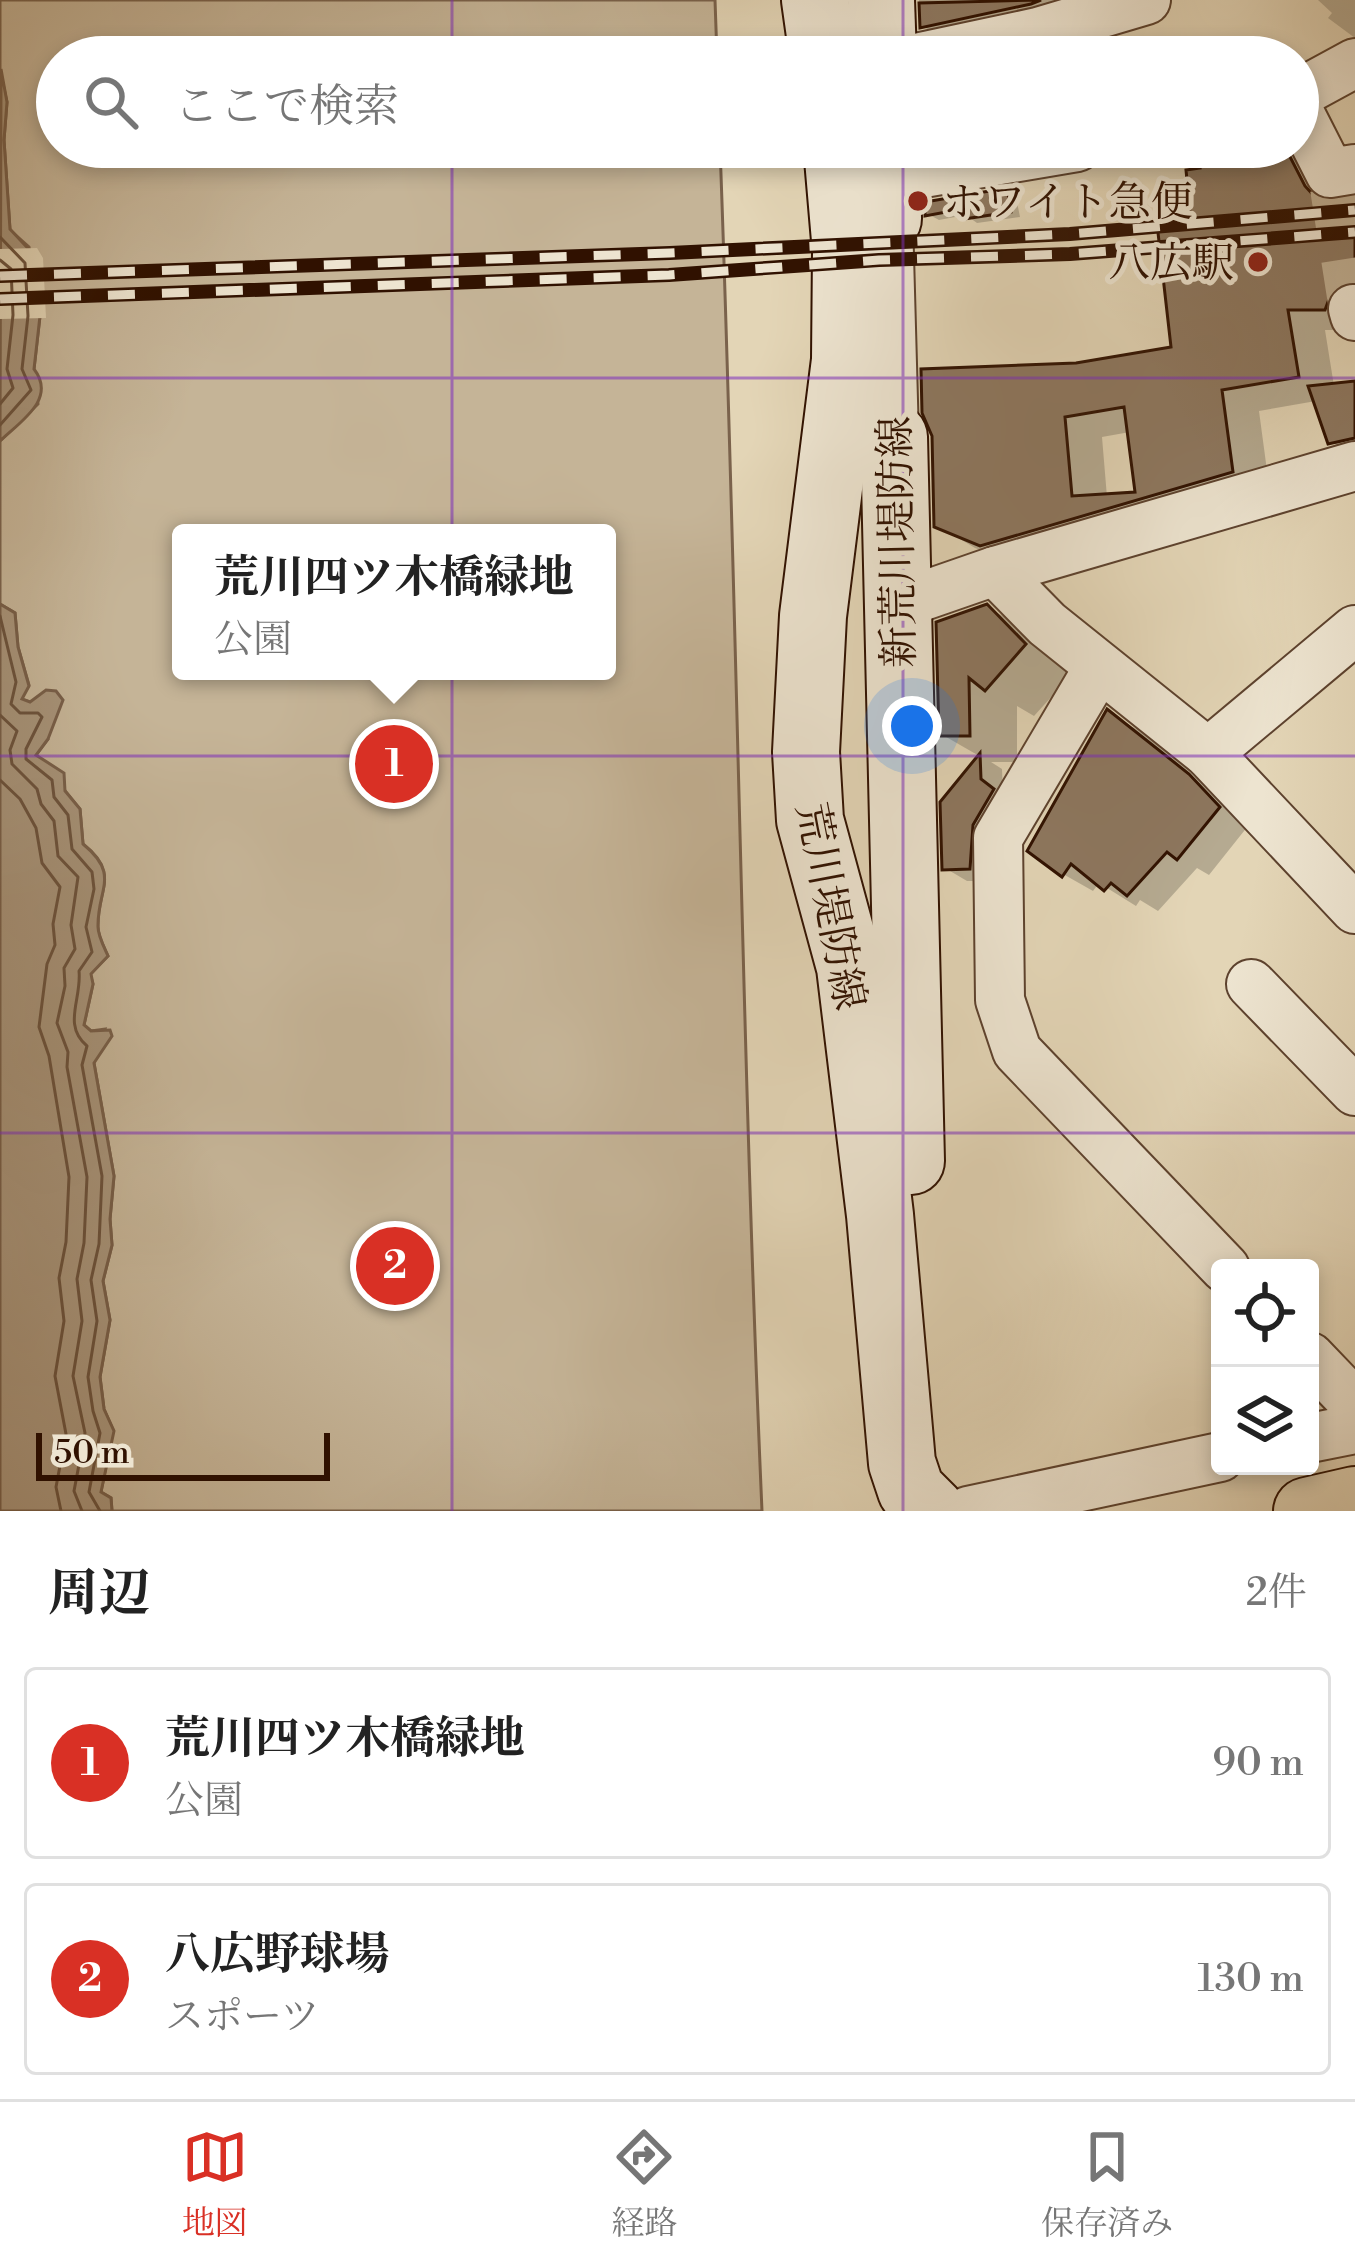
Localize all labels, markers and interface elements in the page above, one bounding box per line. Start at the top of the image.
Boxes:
search box [36,36,1319,168]
icon: search [78,69,144,135]
text: ここで検索 [174,79,399,136]
place label: ホワイト急便 [942,177,1193,230]
marker: ホワイト急便 [905,188,931,214]
place label: 八広駅 [1108,238,1234,291]
marker: 八広駅 [1245,249,1271,275]
street label: 新荒川堤防線 [870,416,927,668]
popup [172,524,616,680]
text: 荒川四ツ木橋緑地 [214,550,574,607]
text: 公園 [214,616,292,665]
your location [882,696,942,756]
pin: 1 [355,719,433,809]
street label: 荒川堤防線 [783,798,876,1015]
pin: 2 [356,1221,434,1311]
map controls [1211,1259,1319,1475]
button: locate [1211,1259,1319,1367]
button: layers [1211,1367,1319,1475]
scale bar [36,1427,330,1480]
text: 50 m [54,1433,130,1474]
text: 周辺 [48,1563,150,1627]
text: 2件 [1246,1569,1307,1618]
text: 荒川四ツ木橋緑地 [165,1711,525,1768]
text: 1 [81,1739,99,1788]
text: 90 m [1212,1739,1304,1788]
text: 公園 [165,1777,243,1826]
text: 八広野球場 [165,1927,390,1984]
text: 2 [78,1955,102,2004]
text: 130 m [1198,1955,1304,2004]
text: スポーツ [165,1993,319,2042]
tab: 地図 [182,2124,248,2245]
tab: 経路 [611,2124,677,2245]
tab: 保存済み [1041,2124,1173,2245]

